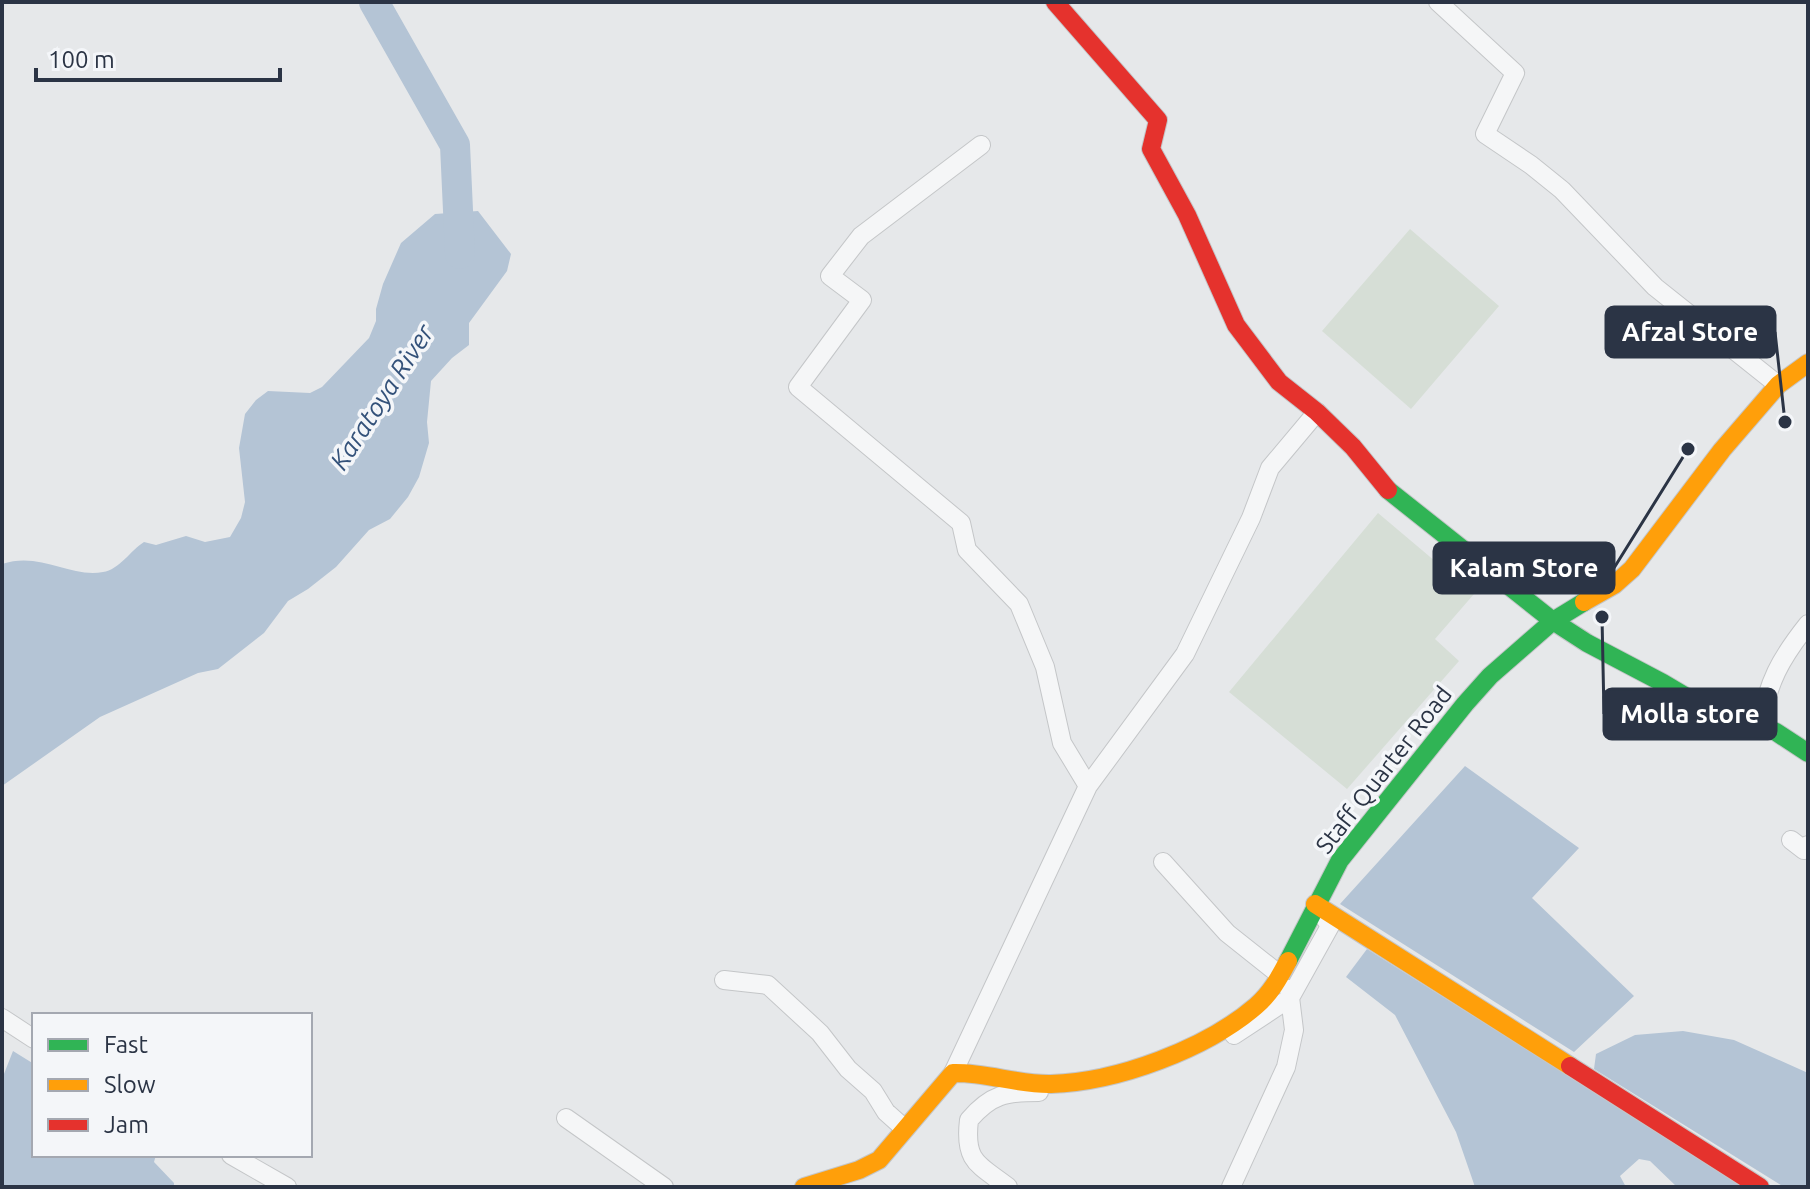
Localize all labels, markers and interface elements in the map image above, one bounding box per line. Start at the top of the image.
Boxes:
scale bar [36,32,280,82]
text: 100 m [48,46,115,73]
callout: Afzal Store [1606,307,1775,357]
text: Afzal Store [1622,317,1758,346]
water label: Karatoya River [324,318,440,475]
callout: Kalam Store [1434,543,1614,593]
text: Kalam Store [1450,553,1598,582]
street label: Staff Quarter Road [1310,681,1457,859]
callout: Molla store [1604,689,1776,739]
text: Molla store [1620,699,1760,728]
legend [32,1013,312,1157]
text: Fast [104,1031,148,1058]
text: Slow [104,1071,156,1098]
text: Jam [104,1111,149,1138]

